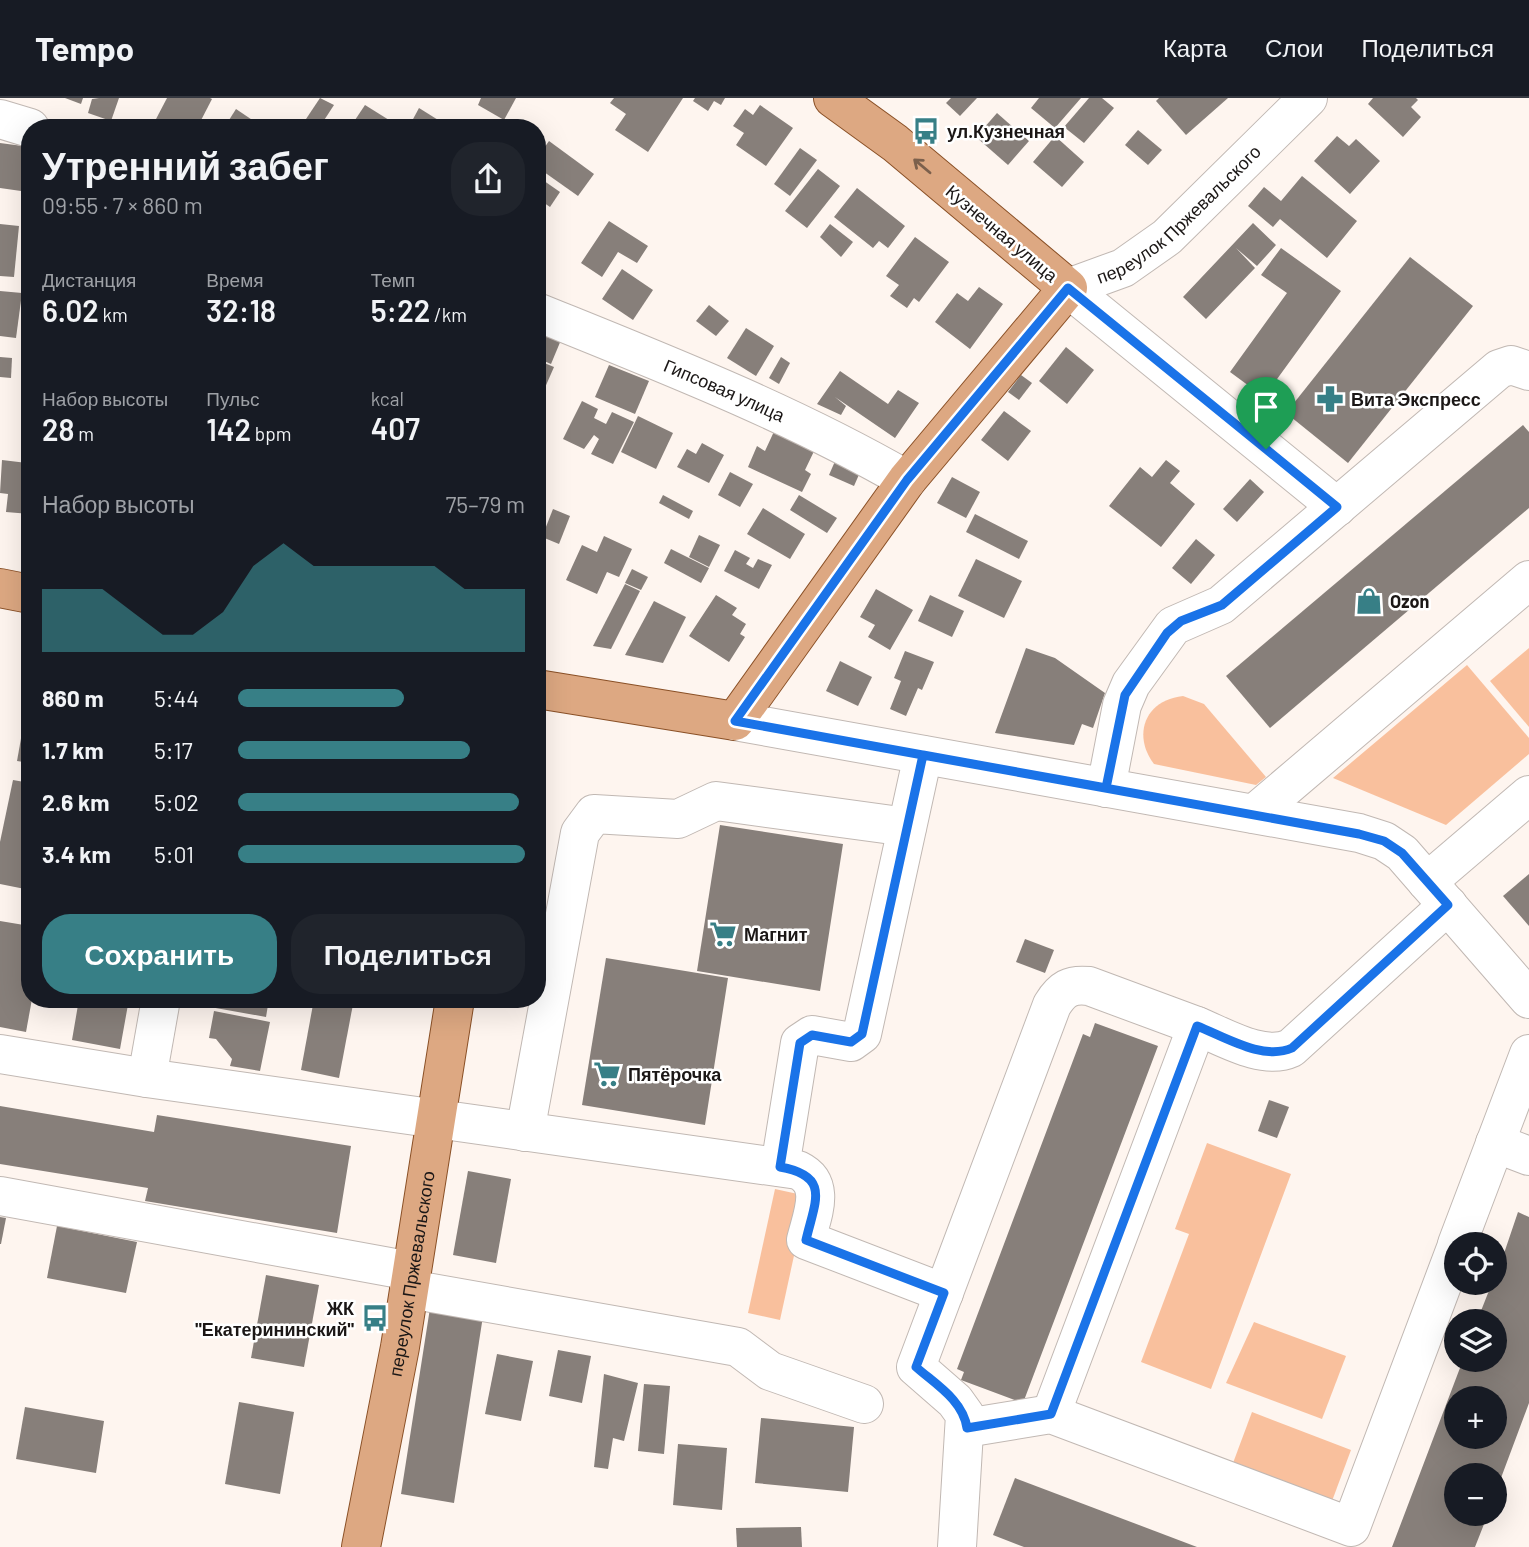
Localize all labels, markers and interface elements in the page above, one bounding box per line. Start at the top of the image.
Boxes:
text: Tempo [35,28,134,68]
text: Карта [1163,33,1227,62]
text: Слои [1265,33,1323,62]
text: Поделиться [1361,33,1494,62]
bus stop icon: ул.Кузнечная [911,116,941,146]
place label: ул.Кузнечная [947,120,1065,142]
street label: переулок Пржевальского [1093,140,1265,288]
text: Утренний забег [42,142,329,188]
button: share [451,142,525,216]
one-way arrow [914,158,932,173]
street label: Кузнечная улица [942,180,1063,287]
text: 09:55 · 7 × 860 m [42,191,203,219]
text: Дистанция [42,268,136,291]
text: Время [206,268,264,291]
text: Темп [371,268,415,291]
text: 6.02 [42,292,99,328]
text: 32:18 [206,292,276,328]
text: 5:22 [371,292,430,328]
text: km [99,303,128,326]
text: /km [430,303,467,326]
street label: Гипсовая улица [661,354,789,427]
pin [1236,377,1296,449]
pharmacy icon: Вита Экспресс [1315,384,1345,414]
text: Набор высоты [42,387,168,410]
text: Пульс [206,387,260,410]
text: kcal [371,387,404,410]
icon: arrive [1247,388,1285,426]
place label: Вита Экспресс [1351,388,1481,410]
text: 407 [371,410,420,446]
text: 28 [42,411,75,447]
text: 142 [206,411,251,447]
text: m [75,422,94,445]
text: bpm [251,422,291,445]
text: Набор высоты [42,490,195,518]
text: 75–79 m [445,490,525,518]
shop icon: Ozon [1354,586,1384,616]
place label: Ozon [1390,590,1429,612]
text: 860 m [42,684,104,712]
text: 5:44 [154,684,199,712]
text: 1.7 km [42,736,104,764]
text: 5:17 [154,736,193,764]
text: 2.6 km [42,788,110,816]
text: 5:02 [154,788,199,816]
text: 3.4 km [42,840,111,868]
text: 5:01 [154,840,194,868]
button: Сохранить [42,914,277,994]
button: Поделиться [291,914,525,994]
supermarket icon: Магнит [708,919,738,949]
place label: Магнит [744,923,808,945]
supermarket icon: Пятёрочка [592,1059,622,1089]
place label: Пятёрочка [628,1063,722,1085]
street label: переулок Пржевальского [384,1169,439,1378]
map controls [1444,1232,1507,1526]
button: locate [1444,1232,1507,1295]
place label: ЖК "Екатерининский" [195,1297,355,1340]
bus stop icon: ЖК "Екатерининский" [360,1303,390,1333]
button: layers [1444,1309,1507,1372]
button: + [1444,1386,1507,1449]
button: − [1444,1463,1507,1526]

